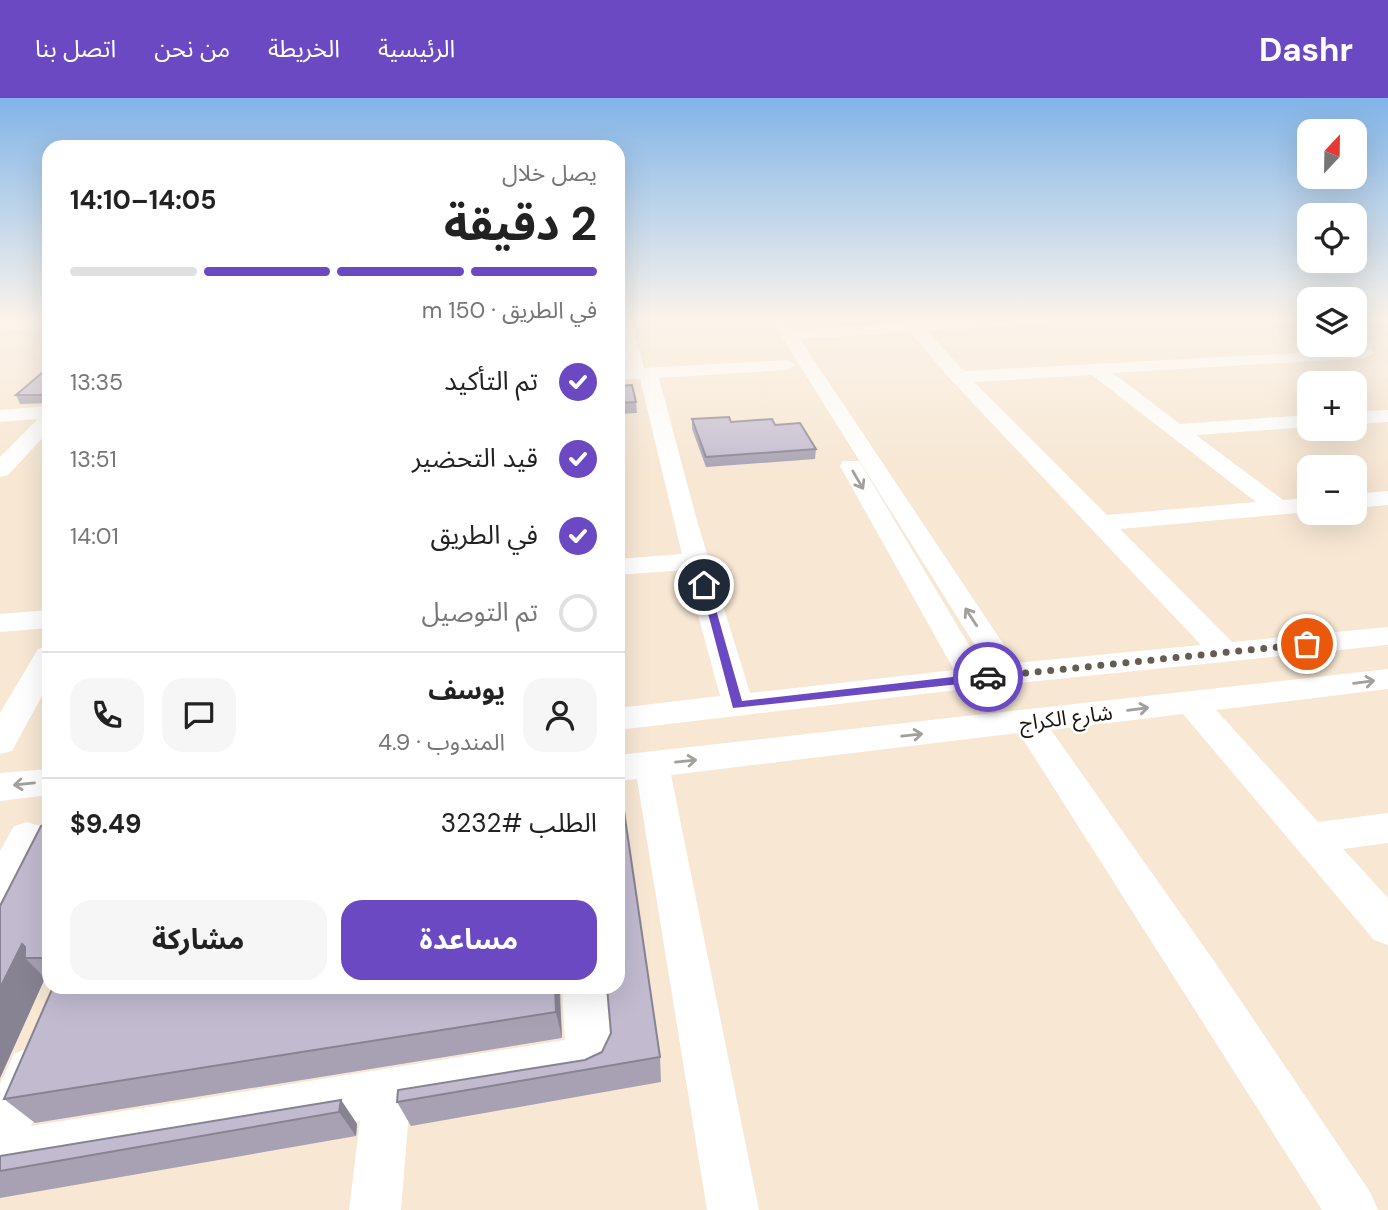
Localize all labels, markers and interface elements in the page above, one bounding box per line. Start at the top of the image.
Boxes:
text: Dashr [1259,28,1353,71]
text: اتصل بنا [35,33,116,64]
text: من نحن [154,33,230,64]
text: الخريطة [268,33,340,64]
text: الرئيسية [378,33,455,64]
north arrow [1297,119,1367,189]
map controls [1297,119,1367,525]
text: يصل خلال [502,158,597,188]
text: 14:05–14:10 [70,183,216,217]
text: 2 دقيقة [444,194,597,254]
button: locate [1297,203,1367,273]
button: layers [1297,287,1367,357]
text: في الطريق · 150 m [422,295,597,325]
icon: check [559,363,597,401]
text: تم التأكيد [444,364,538,398]
text: 13:35 [70,367,123,397]
button: + [1297,371,1367,441]
icon: check [559,440,597,478]
text: قيد التحضير [412,441,538,475]
text: 13:51 [70,444,117,474]
button: − [1297,455,1367,525]
one-way arrow [852,469,866,489]
icon: check [559,517,597,555]
text: في الطريق [431,518,538,552]
text: 14:01 [70,521,119,551]
pin [674,555,734,615]
icon: home [685,566,723,604]
text: تم التوصيل [422,595,538,629]
one-way arrow [964,607,978,627]
pin [1277,614,1337,674]
icon: bag [1288,625,1326,663]
courier [953,642,1023,712]
icon: car [969,658,1007,696]
text: يوسف [428,673,505,707]
one-way arrow [1352,675,1374,688]
button: phone [70,678,144,752]
button: chat [162,678,236,752]
button: person [523,678,597,752]
street label: شارع الكراج [1018,698,1114,739]
one-way arrow [1126,702,1148,715]
text: المندوب · 4.9 [378,727,505,757]
one-way arrow [900,729,922,742]
one-way arrow [674,754,696,767]
one-way arrow [14,778,36,791]
text: الطلب #3232 [441,806,597,840]
text: $9.49 [70,807,141,841]
button: مشاركة [70,900,327,980]
button: مساعدة [341,900,597,980]

